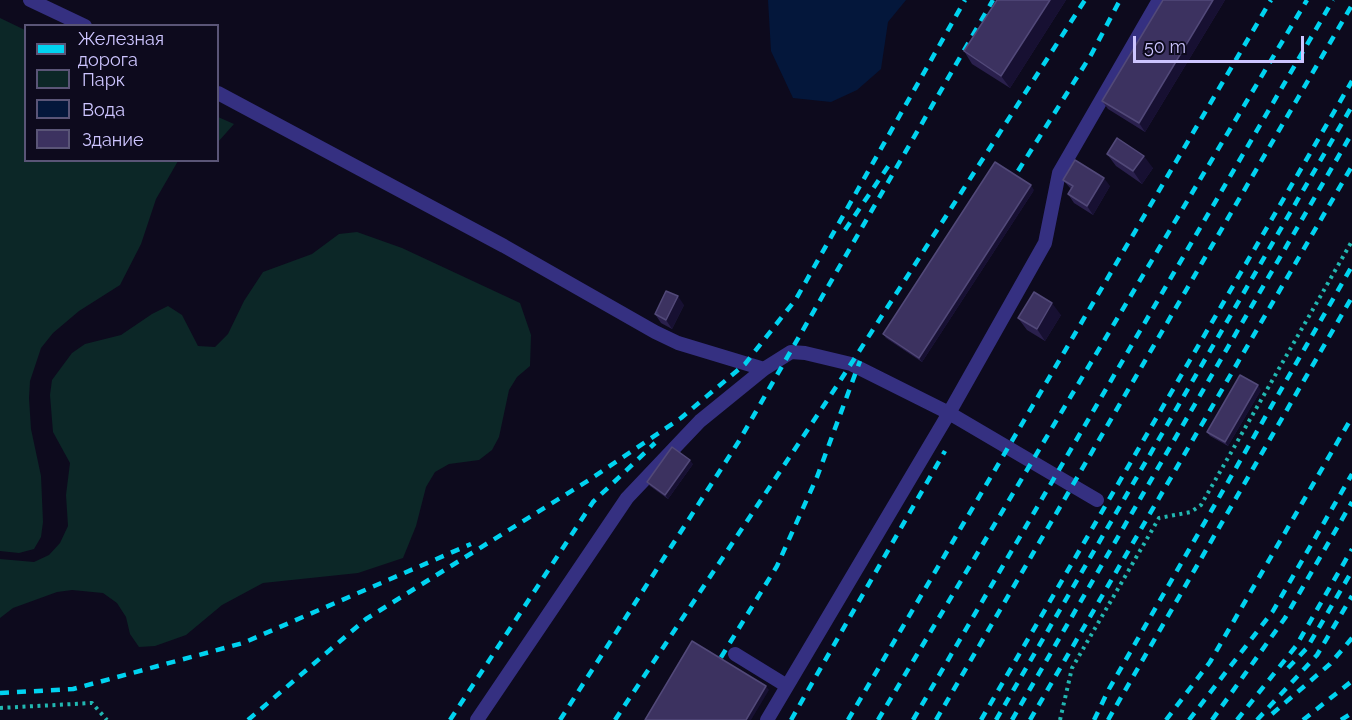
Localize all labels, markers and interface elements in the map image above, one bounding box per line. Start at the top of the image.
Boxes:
legend [24,24,219,162]
scale bar [1136,24,1307,62]
text: Железная дорога [78,28,164,70]
text: 50 m [1144,36,1186,57]
text: Парк [82,69,125,90]
text: Вода [82,99,125,120]
text: Здание [82,129,144,150]

